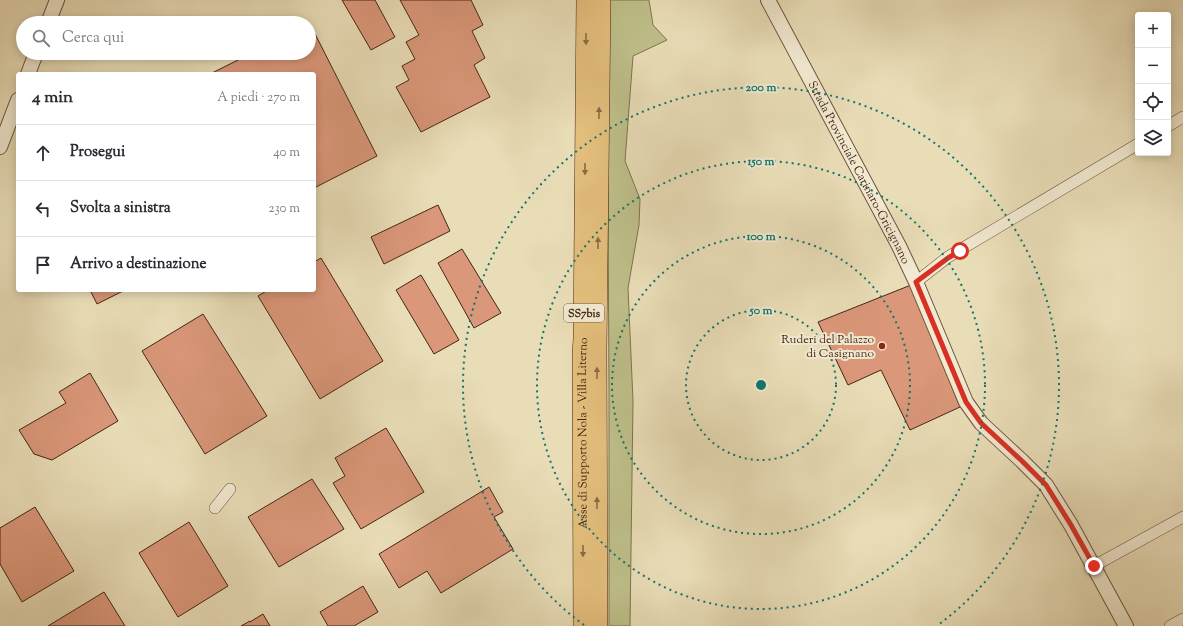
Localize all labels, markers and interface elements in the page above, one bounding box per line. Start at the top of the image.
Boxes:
map controls [1135,12,1171,156]
button: + [1135,12,1171,48]
search box [16,16,316,60]
icon: search [30,27,52,49]
text: Cerca qui [62,28,124,49]
one-way arrow [582,33,589,45]
button: − [1135,48,1171,84]
street label: Strada Provinciale Carinaro-Gricignano [803,78,914,268]
text: 200 m [746,79,776,97]
button: locate [1135,84,1171,120]
text: 4 min [32,86,73,110]
text: A piedi · 270 m [217,89,300,107]
one-way arrow [596,106,602,119]
button: layers [1135,120,1171,156]
icon: ahead [32,142,54,164]
text: Prosegui [70,142,125,163]
text: 40 m [273,144,300,162]
text: 150 m [746,153,775,171]
one-way arrow [582,163,588,176]
icon: left [32,198,54,220]
text: Svolta a sinistra [70,198,171,219]
text: 230 m [268,200,300,218]
text: 100 m [745,228,776,246]
one-way arrow [595,236,601,249]
route start [951,242,969,260]
icon: arrive [32,254,54,276]
text: Arrivo a destinazione [70,254,206,275]
text: 50 m [749,302,773,320]
road number: SS7bis [564,304,604,322]
place label: Ruderi del Palazzo di Casignano [781,331,874,363]
street label: Asse di Supporto Nola - Villa Literno [574,336,593,529]
marker: Ruderi del Palazzo di Casignano [877,341,887,351]
one-way arrow [594,366,600,379]
centre of rings [754,378,768,392]
one-way arrow [594,496,600,509]
one-way arrow [580,545,586,558]
route end [1085,557,1103,575]

